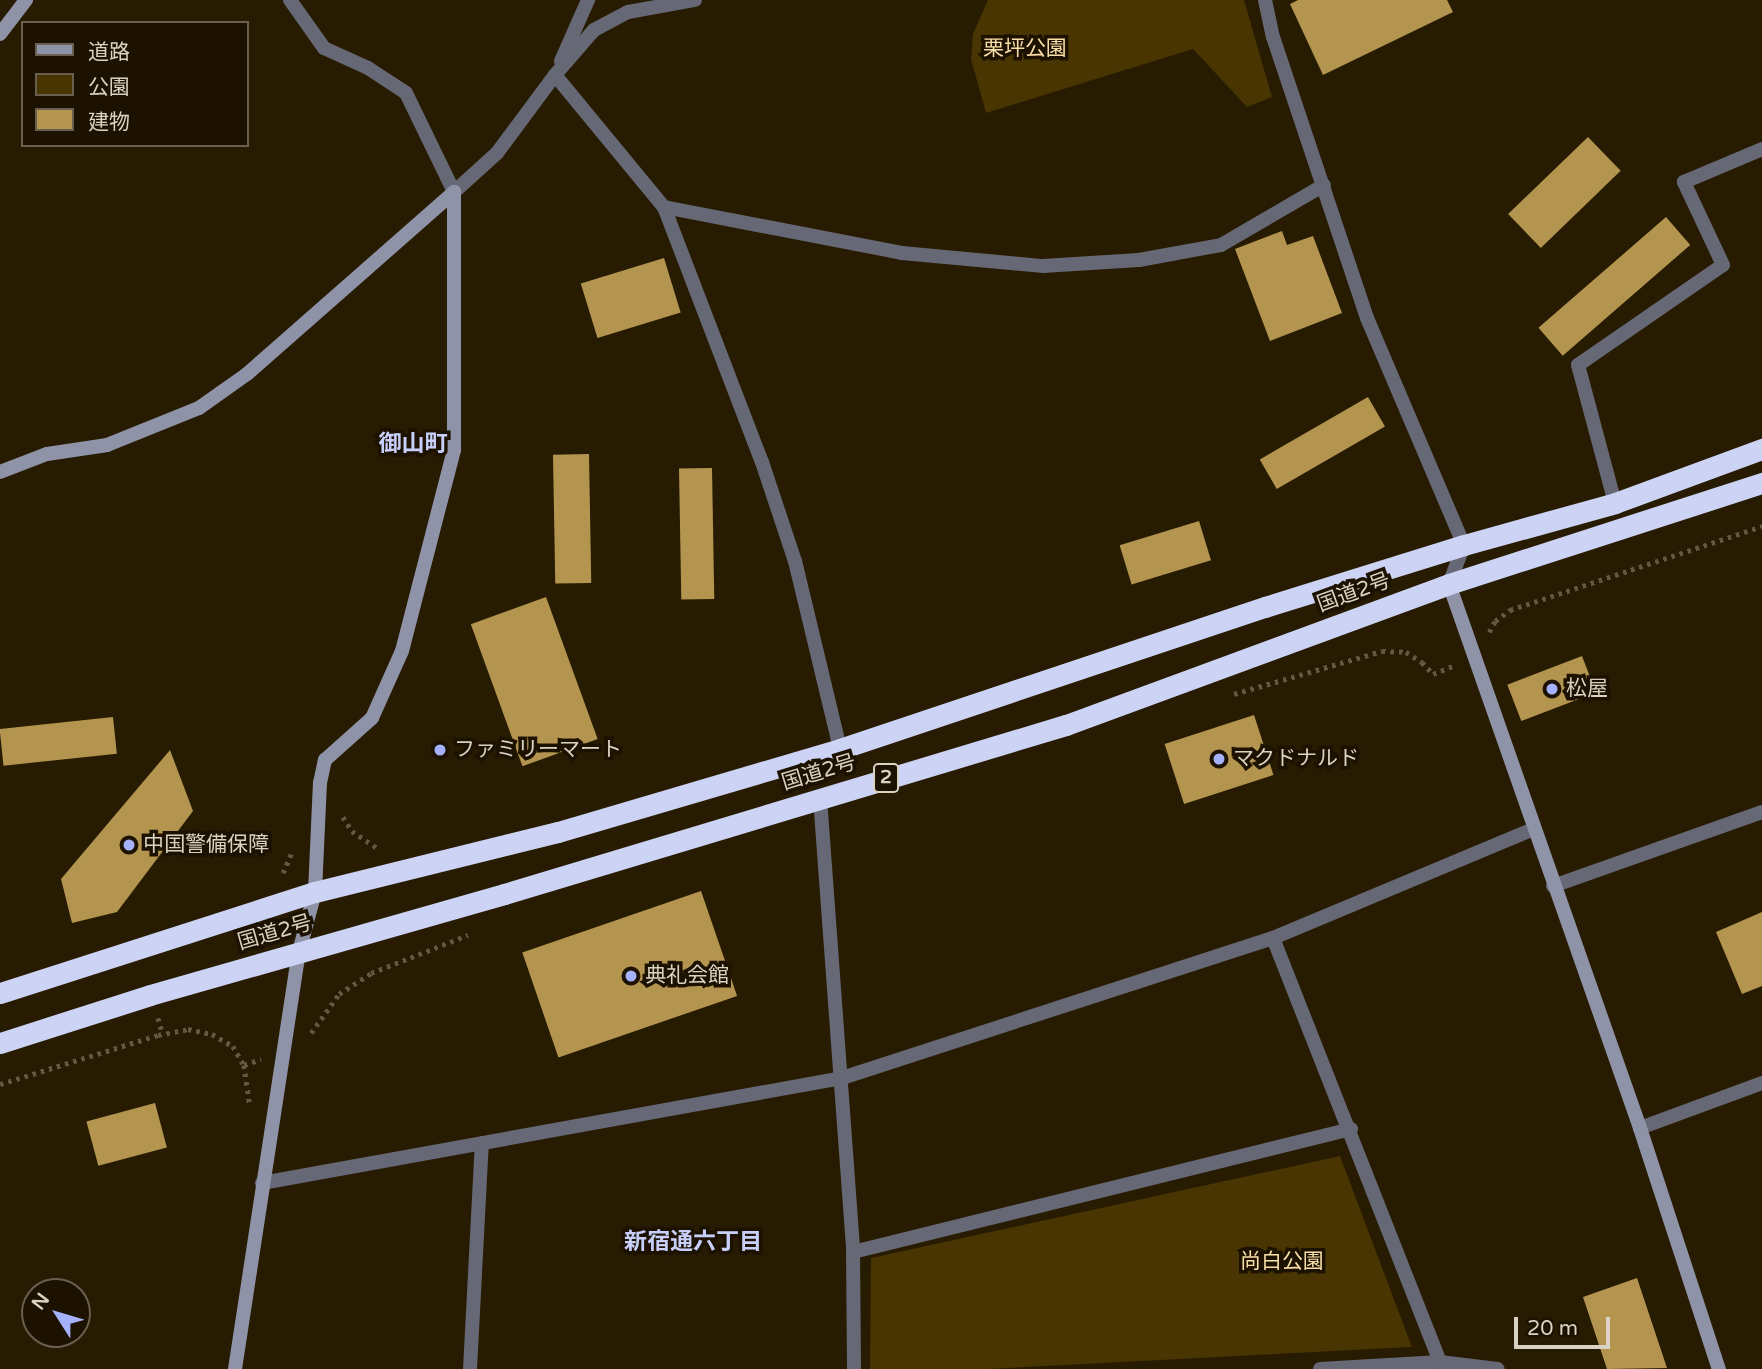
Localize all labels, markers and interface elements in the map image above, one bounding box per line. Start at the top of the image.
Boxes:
legend [21,21,248,147]
park label: 栗坪公園 [983,36,1067,62]
text: 道路 [88,40,130,65]
text: 公園 [88,75,130,100]
text: 建物 [88,110,130,135]
district label: 御山町 [379,430,447,458]
street label: 国道2号 [1314,568,1394,618]
place label: 松屋 [1566,676,1608,702]
marker: 松屋 [1544,681,1560,697]
place label: ファミリーマート [454,737,622,763]
marker: ファミリーマート [432,742,448,758]
place label: マクドナルド [1233,746,1359,772]
street label: 国道2号 [779,750,859,796]
marker: マクドナルド [1211,751,1227,767]
road number: 2 [872,762,900,793]
place label: 中国警備保障 [143,832,269,858]
marker: 中国警備保障 [121,837,137,853]
street label: 国道2号 [235,910,315,956]
place label: 典礼会館 [645,963,729,989]
marker: 典礼会館 [623,968,639,984]
district label: 新宿通六丁目 [624,1228,762,1256]
park label: 尚白公園 [1240,1249,1324,1275]
north arrow [21,1278,91,1348]
text: N [27,1289,54,1314]
scale bar [1517,1302,1613,1346]
text: 20 m [1527,1316,1578,1341]

